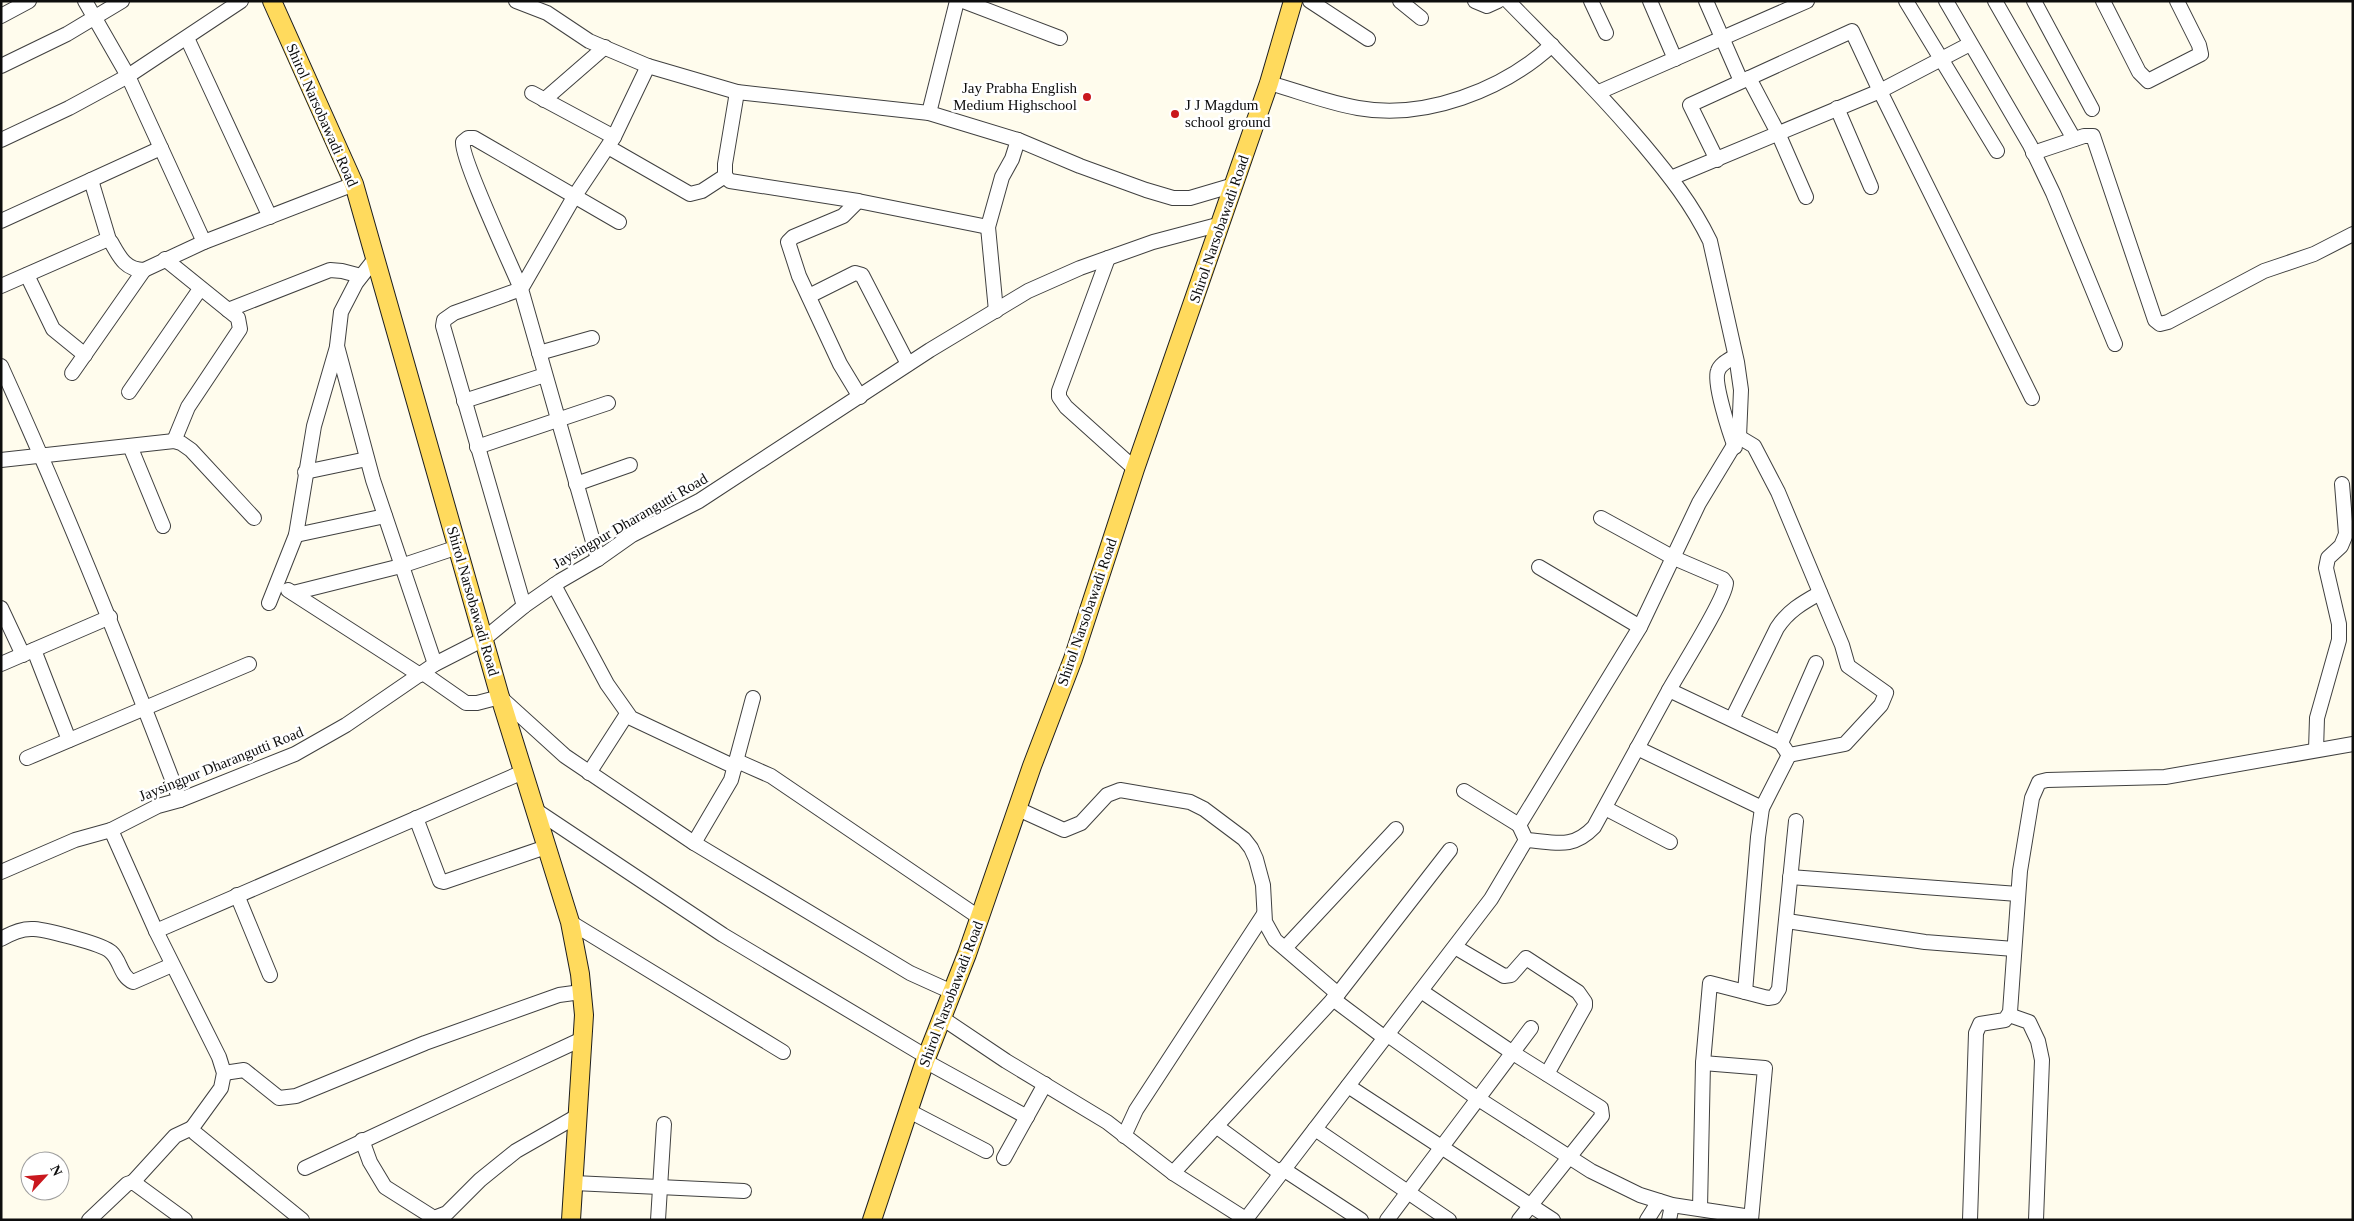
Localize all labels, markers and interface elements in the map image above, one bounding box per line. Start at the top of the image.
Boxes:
street label: Shirol Narsobawadi Road [283,41,361,189]
place label: Jay Prabha English Medium Highschool [953,80,1077,113]
marker: Jay Prabha English Medium Highschool [1081,91,1093,103]
place label: J J Magdum school ground [1185,97,1271,130]
marker: J J Magdum school ground [1169,108,1181,120]
street label: Shirol Narsobawadi Road [1186,153,1252,305]
street label: Jaysingpur Dharangutti Road [550,470,711,572]
street label: Shirol Narsobawadi Road [444,524,502,678]
street label: Shirol Narsobawadi Road [1054,536,1120,688]
street label: Jaysingpur Dharangutti Road [136,723,306,804]
street label: Shirol Narsobawadi Road [916,918,986,1069]
north arrow [20,1151,70,1201]
text: N [47,1163,65,1178]

